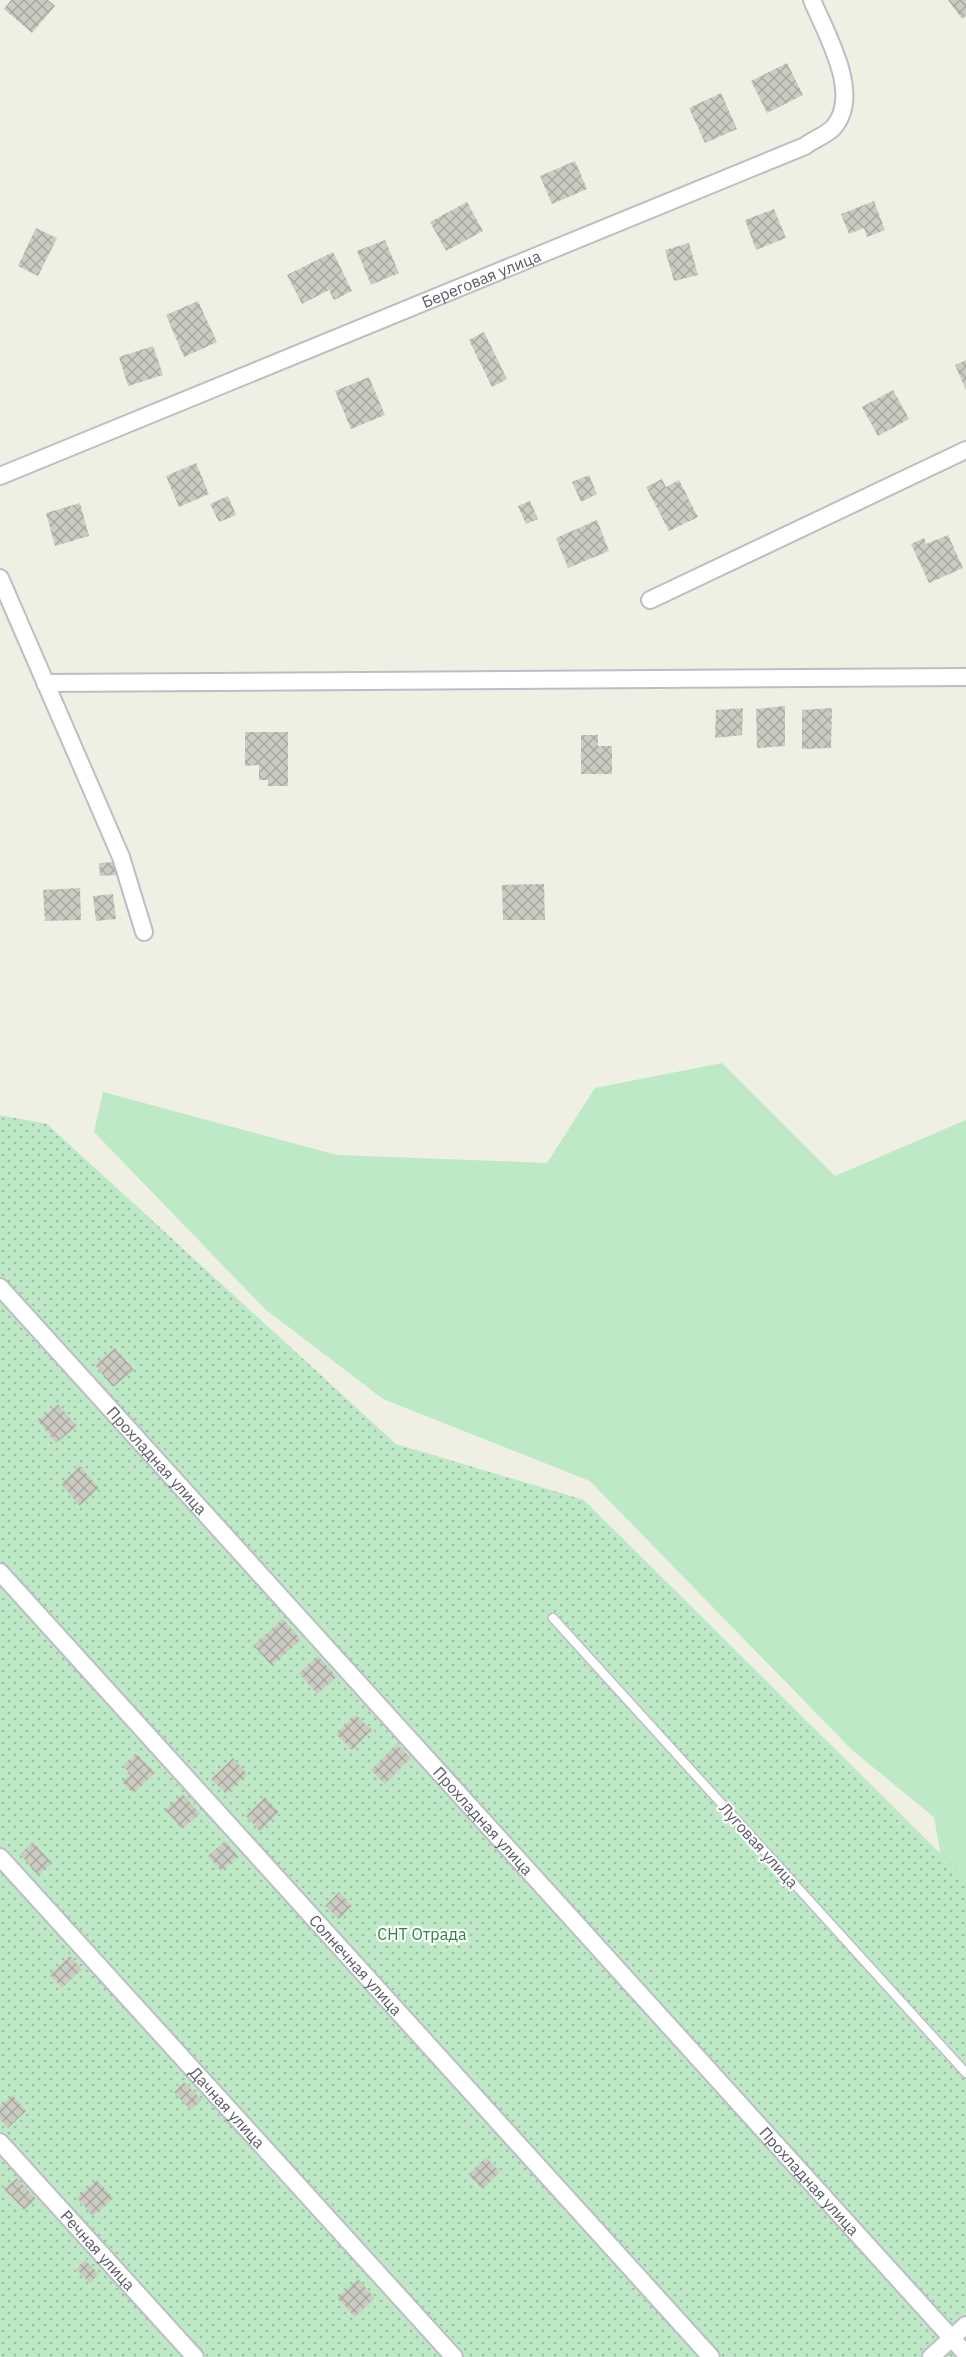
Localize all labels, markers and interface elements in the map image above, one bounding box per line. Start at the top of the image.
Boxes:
street label: Береговая улица [419,245,544,312]
street label: Прохладная улица [103,1402,212,1519]
street label: Прохладная улица [429,1762,538,1880]
street label: Луговая улица [715,1798,803,1892]
street label: Солнечная улица [305,1910,407,2020]
park label: СНТ Отрада [377,1924,467,1944]
street label: Дачная улица [185,2062,270,2152]
street label: Прохладная улица [755,2123,864,2240]
street label: Речная улица [57,2206,140,2295]

